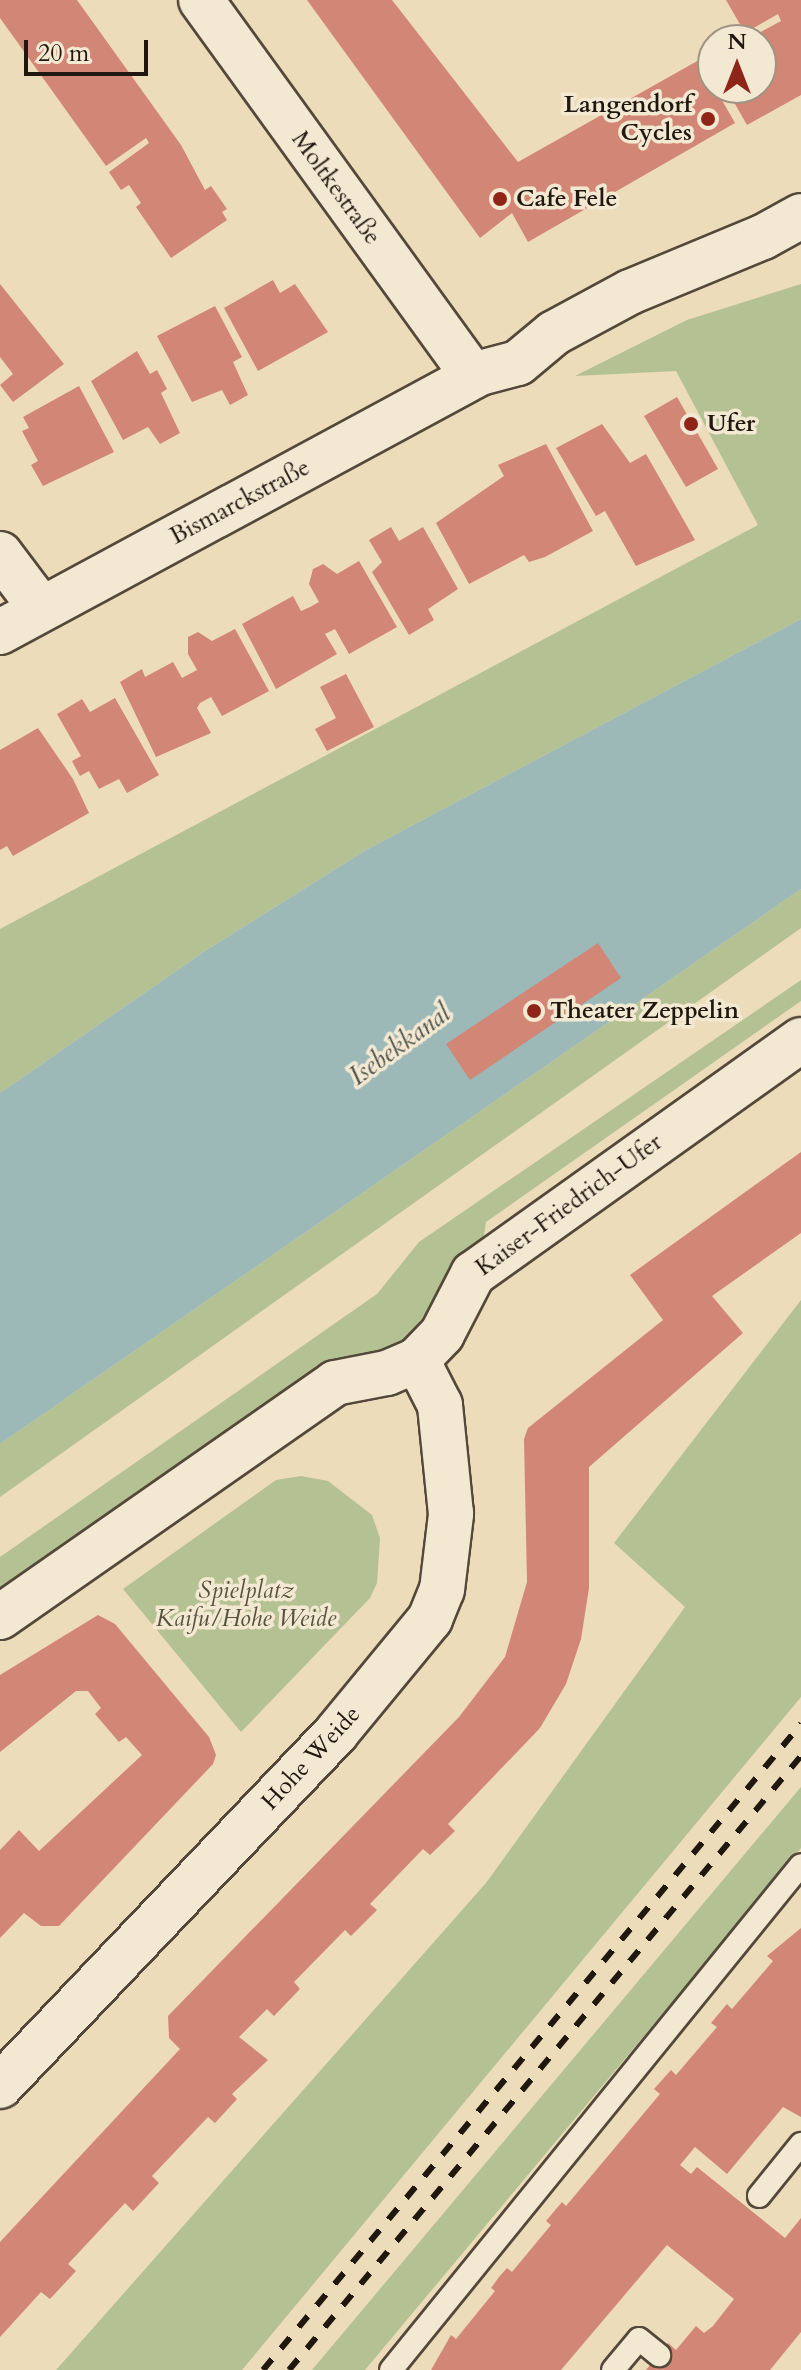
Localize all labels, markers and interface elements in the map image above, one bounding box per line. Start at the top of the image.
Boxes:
scale bar [28,24,152,74]
north arrow [697,24,777,104]
text: N [727,27,747,57]
text: 20 m [38,37,89,70]
place label: Langendorf Cycles [564,91,692,147]
marker: Langendorf Cycles [699,110,717,128]
street label: Moltkestraße [285,126,387,250]
place label: Cafe Fele [516,185,617,213]
marker: Cafe Fele [491,190,509,208]
place label: Ufer [707,410,755,438]
marker: Ufer [682,415,700,433]
street label: Bismarckstraße [165,453,315,551]
place label: Theater Zeppelin [550,997,739,1025]
water label: Isebekkanal [343,998,457,1092]
marker: Theater Zeppelin [525,1002,543,1020]
street label: Kaiser-Friedrich-Ufer [470,1128,668,1282]
park label: Spielplatz Kaifu/Hohe Weide [156,1577,336,1633]
street label: Hohe Weide [256,1700,366,1816]

